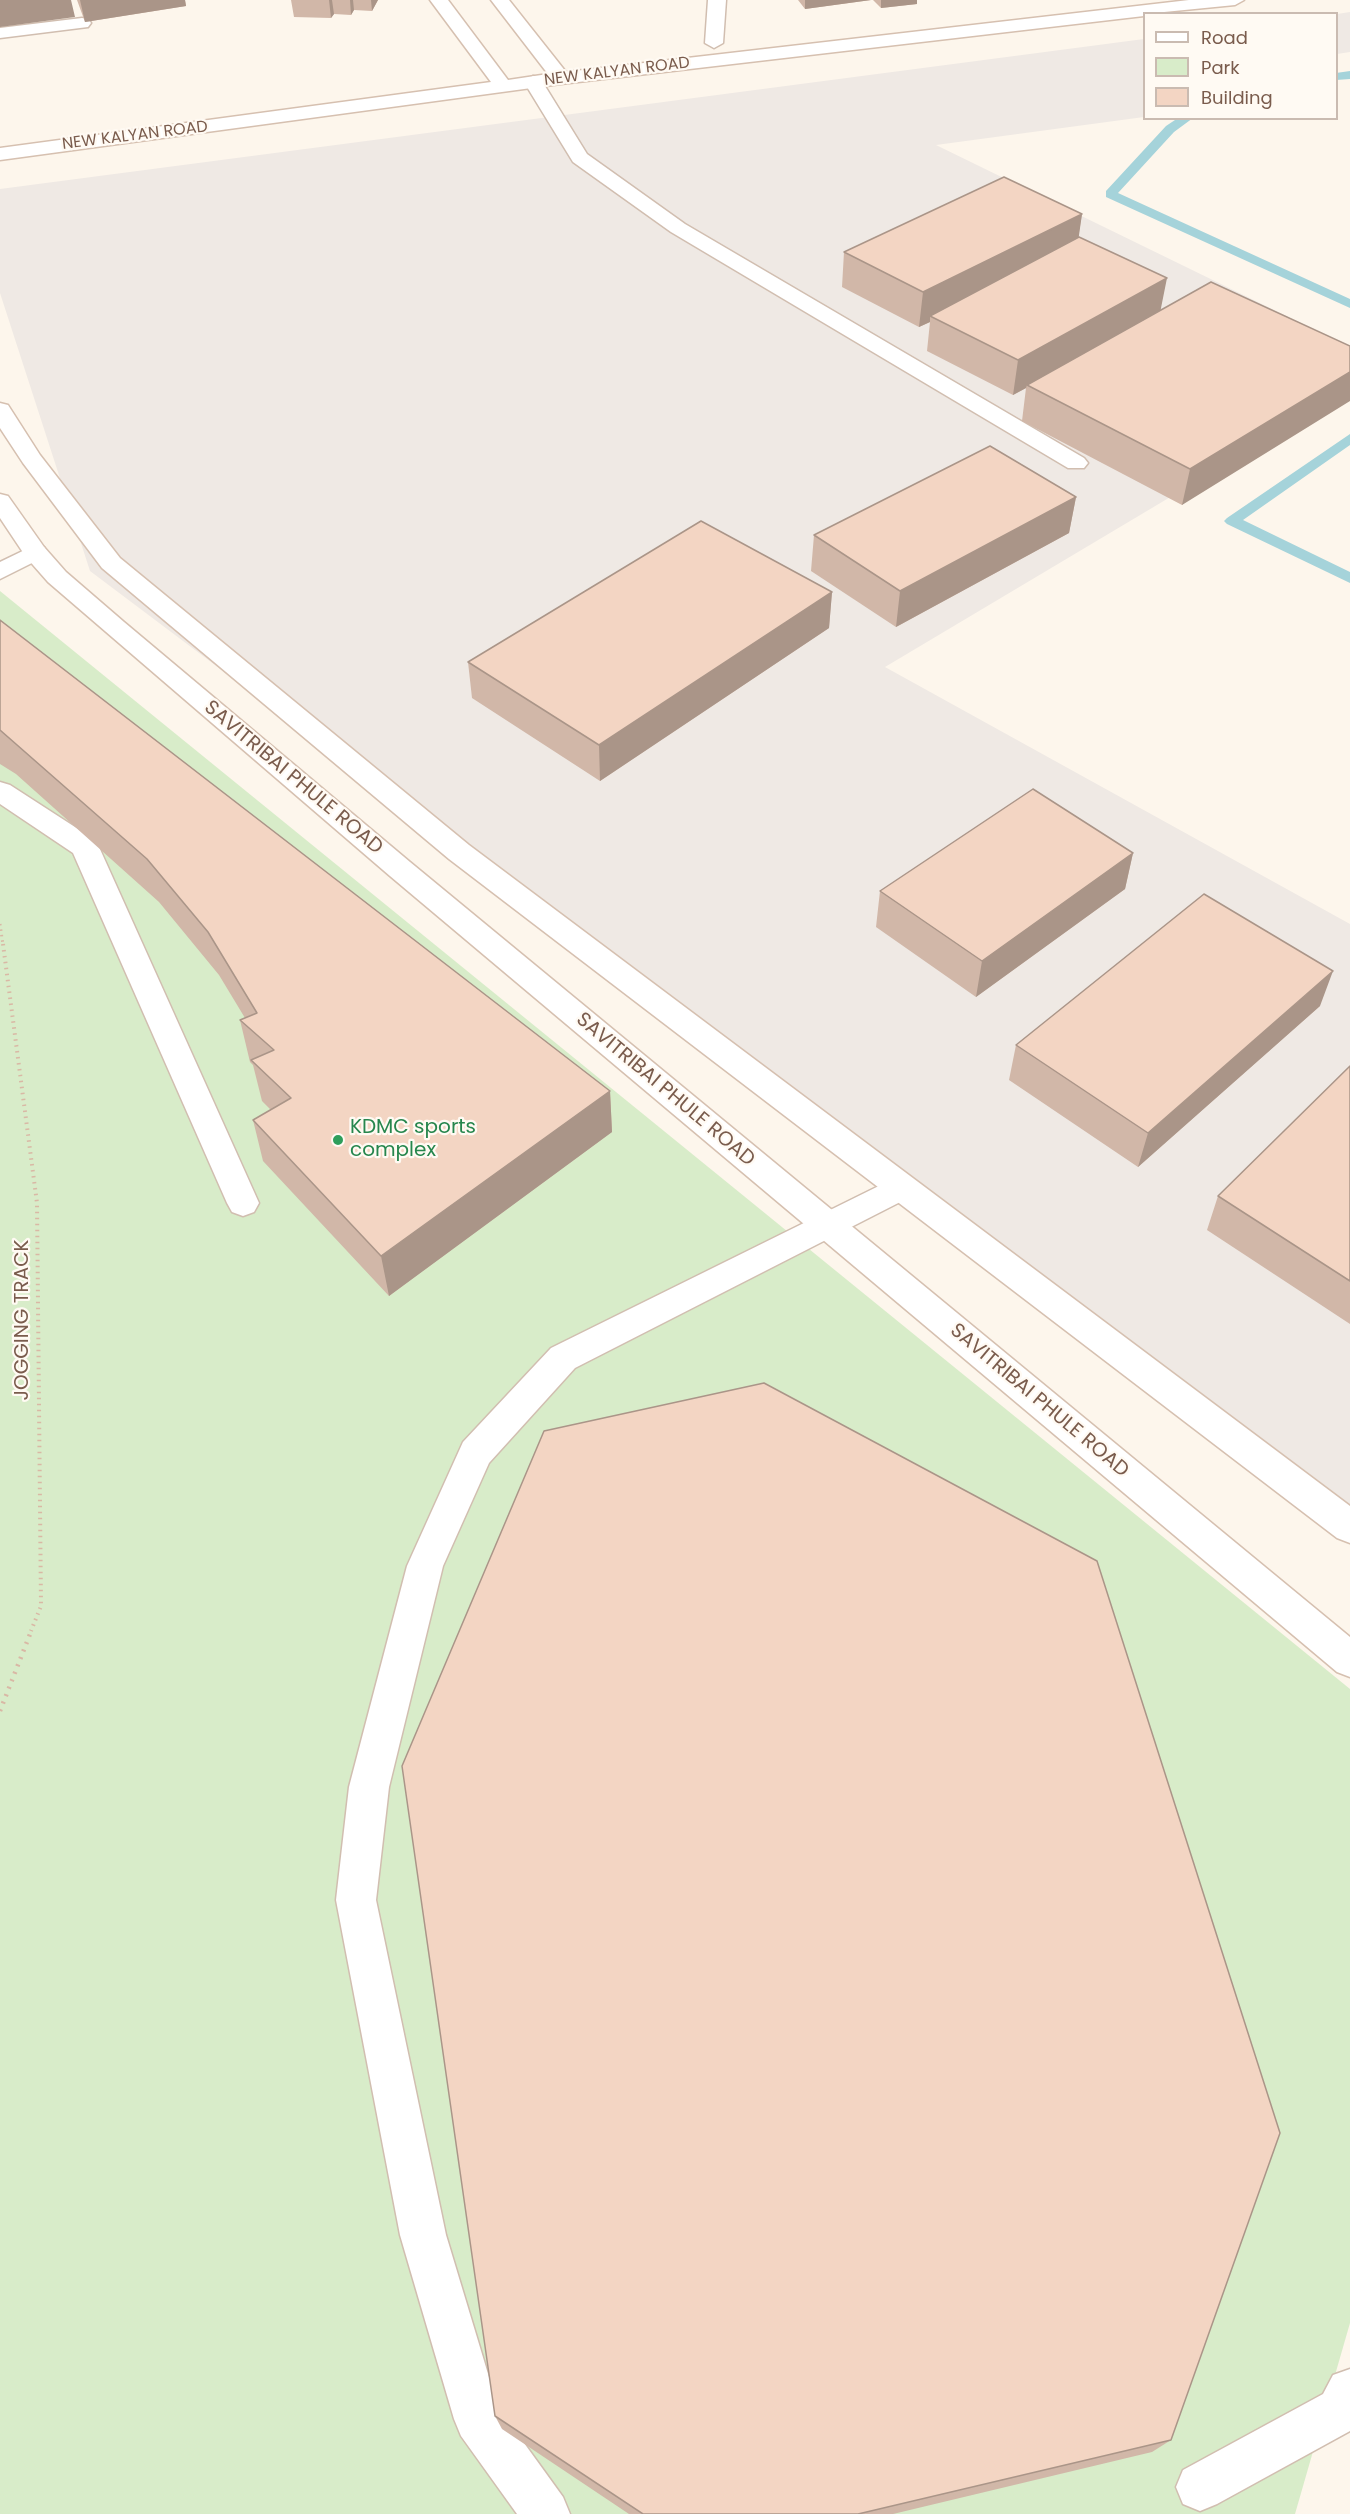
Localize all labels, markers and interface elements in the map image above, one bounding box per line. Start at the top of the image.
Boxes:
legend [1143,12,1338,120]
text: Road [1201,25,1248,50]
street label: NEW KALYAN ROAD [543,54,691,90]
text: Park [1201,55,1240,80]
text: Building [1201,85,1273,110]
street label: NEW KALYAN ROAD [61,118,209,154]
street label: SAVITRIBAI PHULE ROAD [199,696,387,860]
street label: SAVITRIBAI PHULE ROAD [571,1008,759,1172]
place label: KDMC sports complex [350,1116,476,1163]
marker: KDMC sports complex [331,1133,345,1147]
street label: JOGGING TRACK [11,1239,35,1401]
street label: SAVITRIBAI PHULE ROAD [945,1319,1133,1483]

